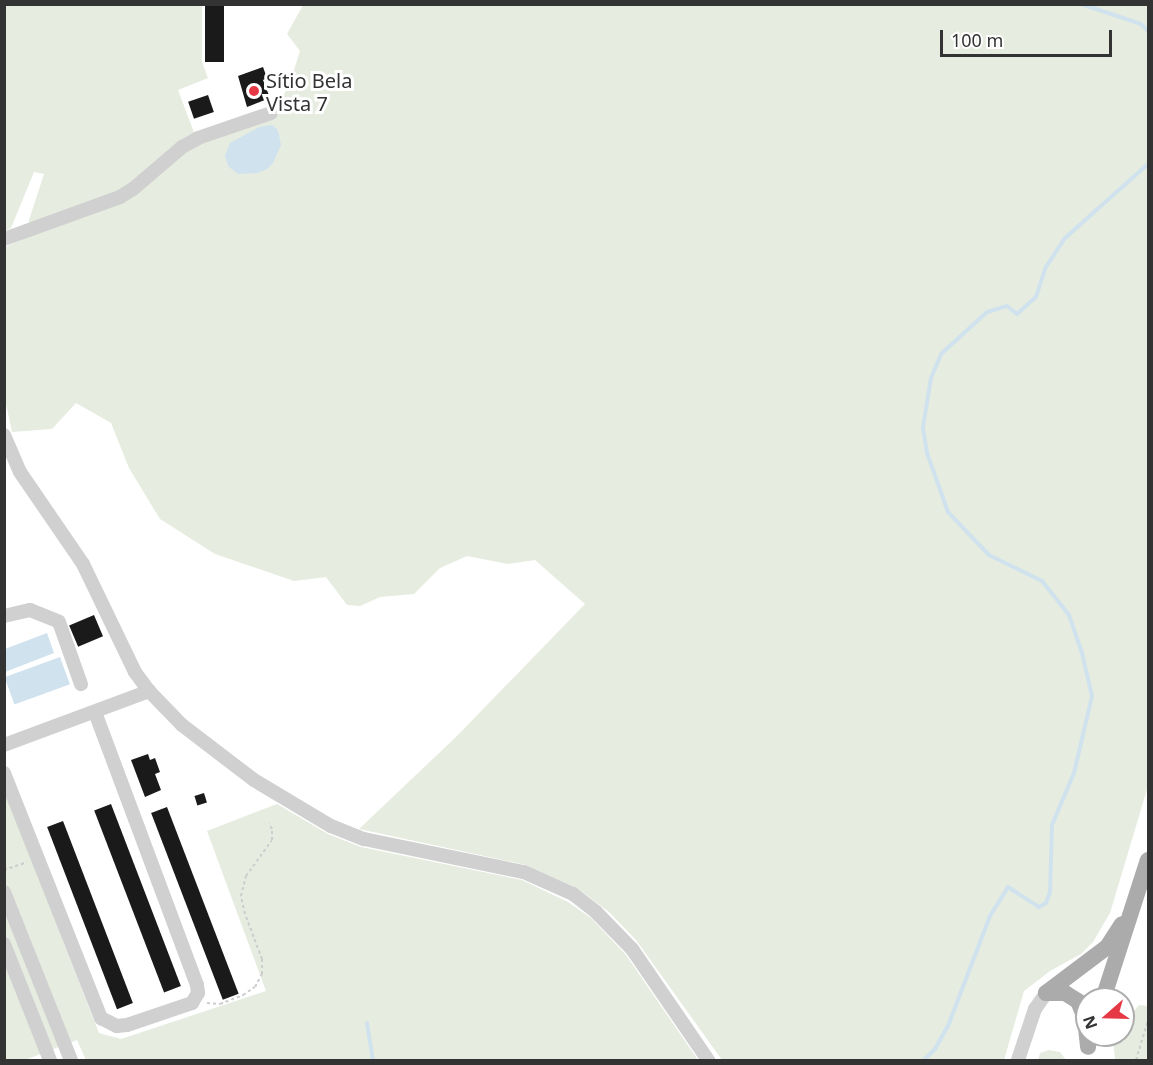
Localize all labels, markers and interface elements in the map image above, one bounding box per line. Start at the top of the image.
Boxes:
scale bar [943,18,1116,56]
text: 100 m [951,28,1003,52]
place label: Sítio Bela Vista 7 [266,68,352,115]
marker: Sítio Bela Vista 7 [247,84,261,98]
north arrow [1075,987,1135,1047]
text: N [1077,1013,1103,1032]

